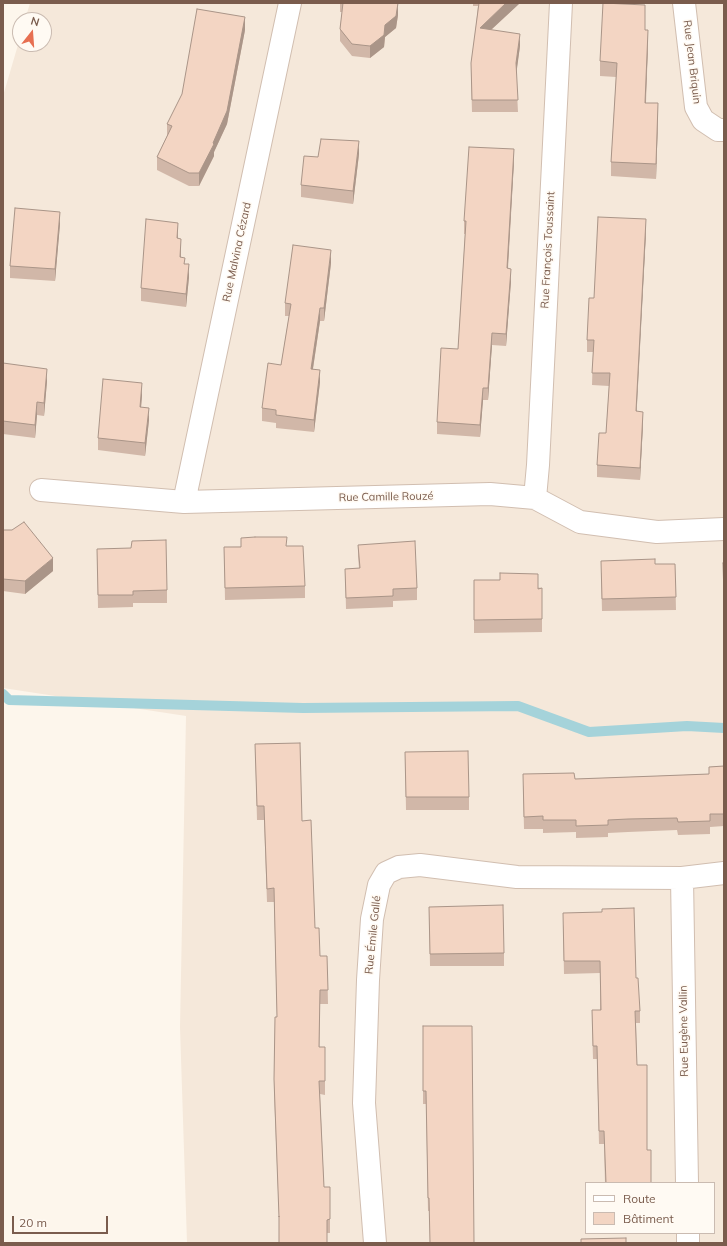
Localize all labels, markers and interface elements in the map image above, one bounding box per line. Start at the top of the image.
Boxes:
north arrow [12,12,52,52]
text: N [29,14,41,29]
street label: Rue Jean Briquin [680,19,704,105]
street label: Rue François Toussaint [538,191,558,309]
street label: Rue Malvina Cézard [220,201,254,303]
street label: Rue Camille Rouzé [338,490,434,504]
street label: Rue Émile Gallé [362,895,384,975]
street label: Rue Eugène Vallin [677,985,691,1077]
legend [585,1182,715,1234]
text: Route [623,1191,656,1206]
scale bar [14,1208,110,1234]
text: Bâtiment [623,1211,674,1226]
text: 20 m [19,1215,47,1230]

